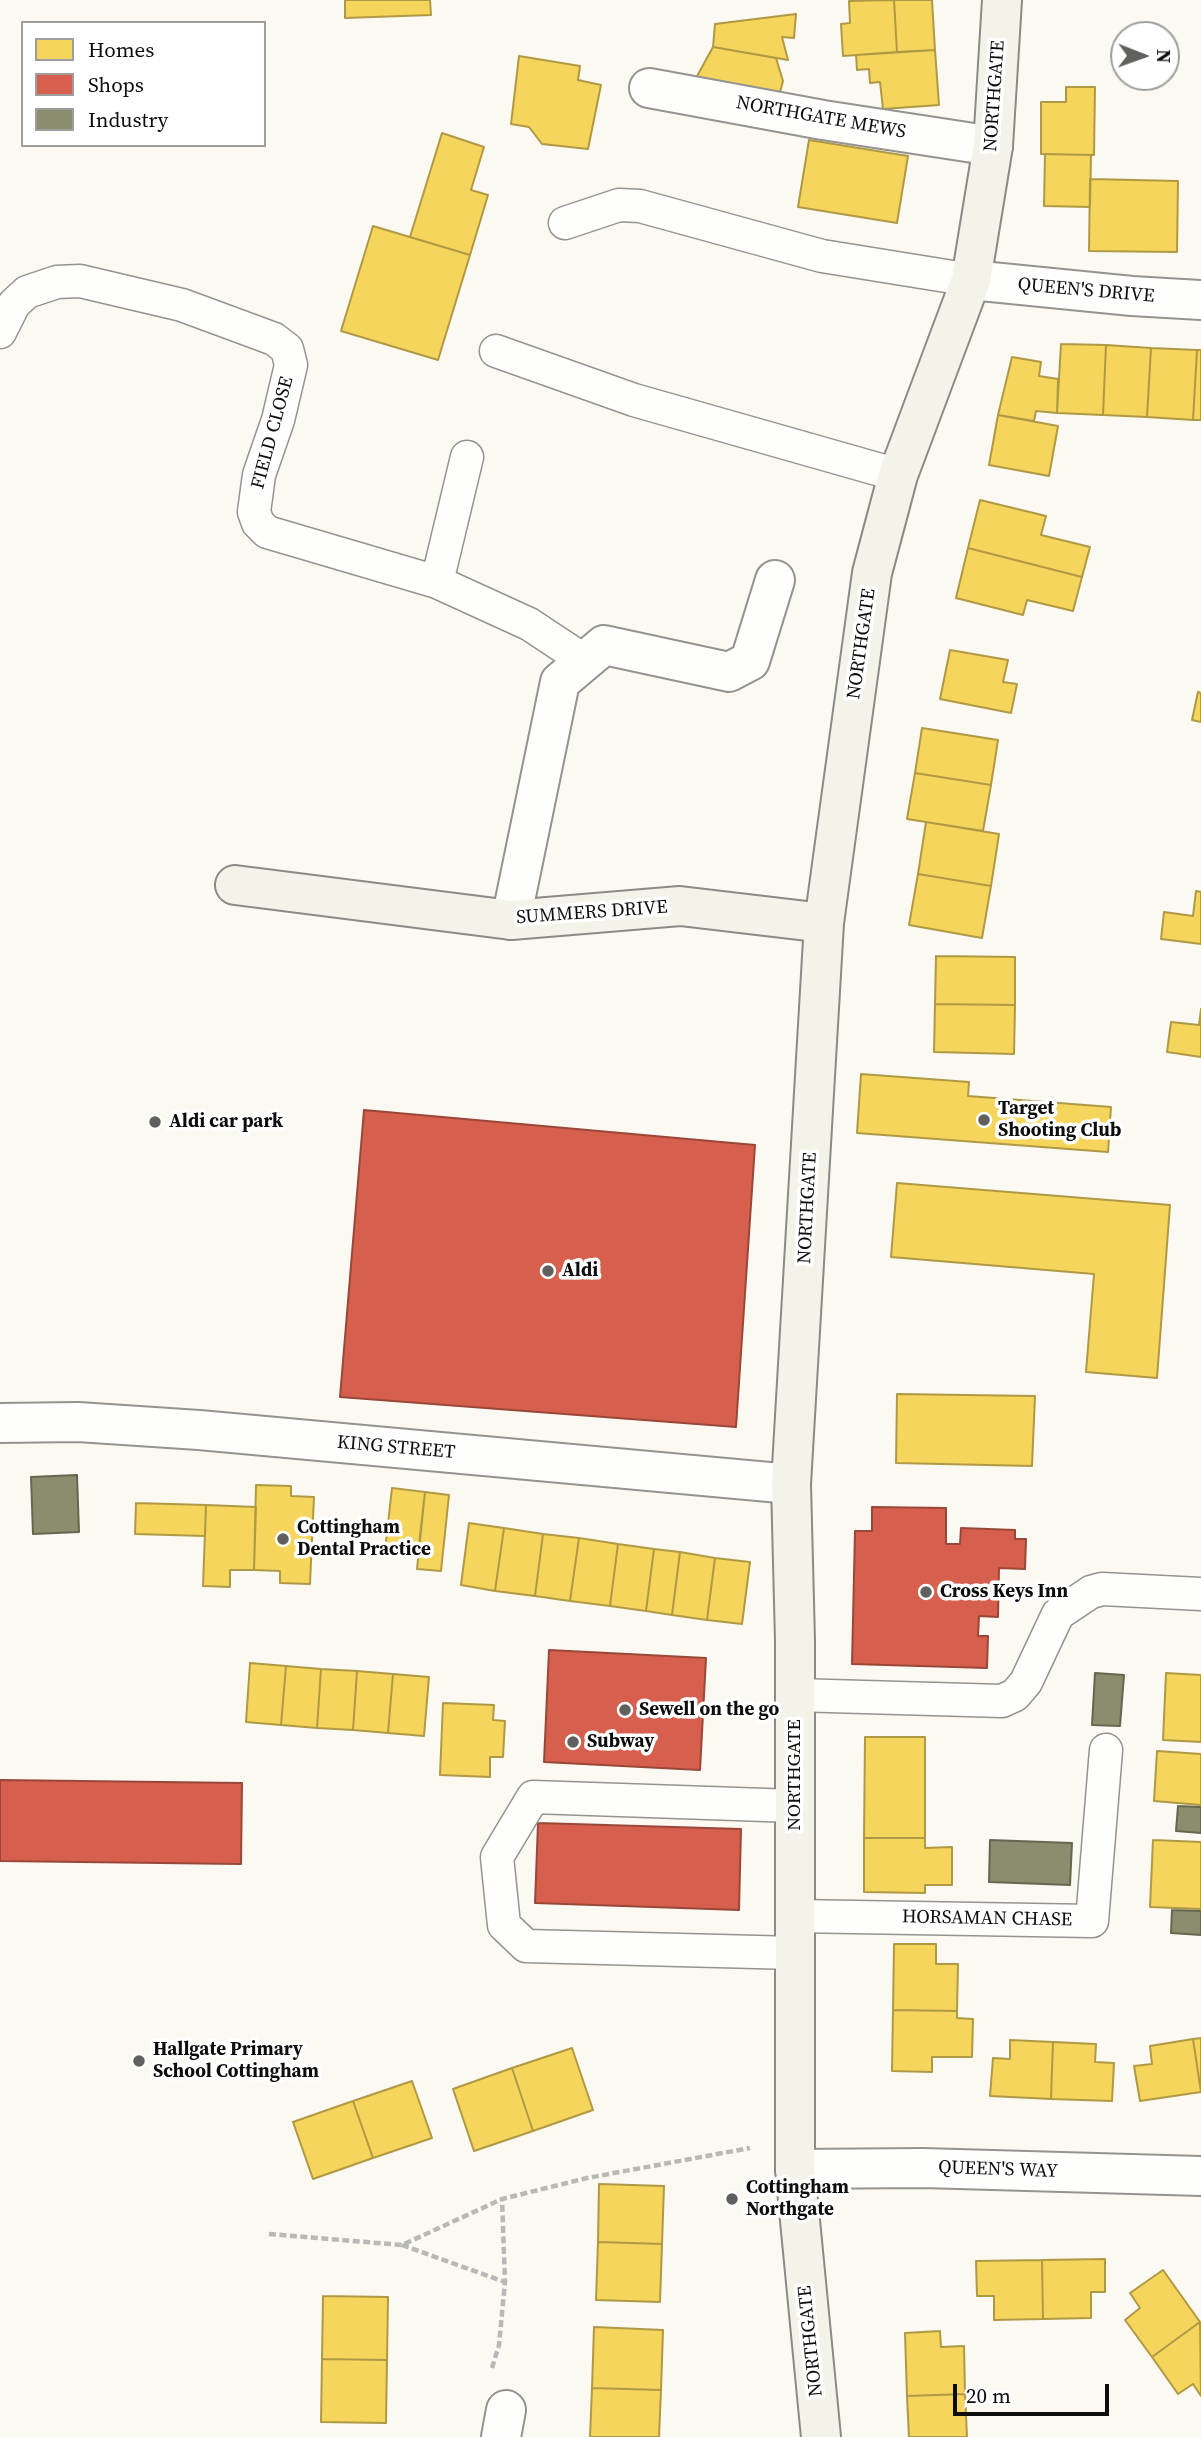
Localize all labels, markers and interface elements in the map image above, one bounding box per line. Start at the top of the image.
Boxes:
legend [21,21,266,147]
north arrow [1110,21,1180,91]
text: Homes [88,35,154,64]
street label: NORTHGATE [980,40,1010,152]
text: N [1151,49,1177,63]
text: Shops [88,70,144,99]
street label: NORTHGATE MEWS [734,92,908,144]
text: Industry [88,105,168,134]
street label: QUEEN'S DRIVE [1017,274,1155,308]
street label: FIELD CLOSE [247,374,299,492]
street label: NORTHGATE [843,587,881,701]
street label: SUMMERS DRIVE [516,896,668,930]
place label: Target Shooting Club [998,1098,1121,1142]
place label: Aldi car park [169,1111,283,1133]
marker: Target Shooting Club [976,1112,992,1128]
marker: Aldi car park [147,1114,163,1130]
street label: NORTHGATE [794,1152,822,1264]
place label: Aldi [562,1260,598,1282]
marker: Aldi [540,1263,556,1279]
street label: KING STREET [336,1431,456,1465]
place label: Cottingham Dental Practice [297,1517,431,1561]
marker: Cottingham Dental Practice [275,1531,291,1547]
place label: Cross Keys Inn [940,1581,1068,1603]
marker: Cross Keys Inn [918,1584,934,1600]
place label: Sewell on the go [639,1699,779,1721]
marker: Sewell on the go [617,1702,633,1718]
street label: NORTHGATE [784,1719,806,1831]
place label: Subway [587,1731,654,1753]
marker: Subway [565,1734,581,1750]
street label: HORSAMAN CHASE [902,1906,1072,1932]
place label: Hallgate Primary School Cottingham [153,2039,319,2083]
marker: Hallgate Primary School Cottingham [131,2053,147,2069]
street label: QUEEN'S WAY [938,2157,1058,2183]
place label: Cottingham Northgate [746,2177,849,2221]
marker: Cottingham Northgate [724,2191,740,2207]
street label: NORTHGATE [794,2284,828,2398]
scale bar [956,2370,1112,2414]
text: 20 m [966,2381,1011,2410]

